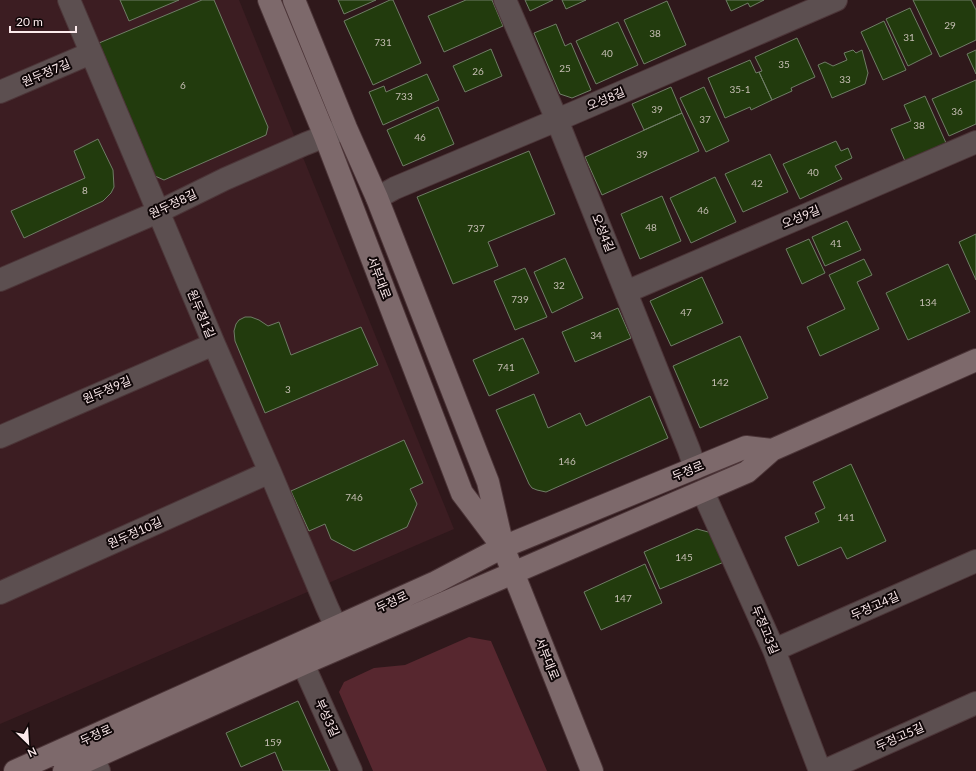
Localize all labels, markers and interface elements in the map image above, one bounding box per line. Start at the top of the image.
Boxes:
scale bar [10,8,76,34]
text: 20 m [16,14,43,29]
house number: 29 [944,19,956,31]
house number: 38 [649,27,661,39]
house number: 31 [903,31,915,43]
house number: 731 [374,36,392,48]
house number: 40 [601,47,613,59]
street label: 원두정7길 [19,56,72,89]
house number: 35 [778,58,790,70]
house number: 25 [559,62,571,74]
house number: 26 [472,65,484,77]
house number: 33 [839,73,851,85]
house number: 6 [180,79,186,91]
house number: 35-1 [729,83,751,95]
street label: 오성8길 [584,84,627,113]
house number: 733 [395,90,413,102]
house number: 39 [651,103,663,115]
house number: 36 [951,105,963,117]
house number: 37 [699,113,711,125]
house number: 38 [913,119,925,131]
house number: 46 [414,131,426,143]
house number: 39 [636,148,648,160]
house number: 40 [807,166,819,178]
house number: 42 [751,177,763,189]
house number: 8 [82,184,88,196]
street label: 원두정8길 [146,186,199,221]
street label: 오성9길 [779,202,822,231]
house number: 46 [697,204,709,216]
street label: 오성4길 [589,211,618,254]
house number: 48 [645,221,657,233]
house number: 737 [467,222,485,234]
house number: 41 [830,237,842,249]
street label: 서부대로 [365,255,394,301]
house number: 32 [553,279,565,291]
street label: 원두정1길 [185,287,218,340]
house number: 739 [511,293,529,305]
house number: 134 [919,296,937,308]
house number: 47 [680,306,692,318]
house number: 34 [590,329,602,341]
house number: 741 [497,361,515,373]
street label: 원두정9길 [80,373,133,406]
house number: 142 [711,376,729,388]
house number: 3 [285,383,291,395]
house number: 146 [558,455,576,467]
street label: 두정로 [670,457,706,484]
house number: 746 [345,491,363,503]
house number: 141 [837,511,855,523]
street label: 원두정10길 [105,514,164,551]
house number: 145 [675,551,693,563]
street label: 두정로 [374,588,410,615]
street label: 두정고4길 [848,588,901,623]
house number: 147 [614,592,632,604]
street label: 두정고3길 [749,603,782,656]
street label: 서부대로 [532,636,563,682]
street label: 부성3길 [312,696,343,739]
street label: 두정고5길 [873,719,926,754]
street label: 두정로 [78,721,114,748]
north arrow [8,723,48,763]
house number: 159 [264,736,282,748]
text: N [26,745,39,760]

